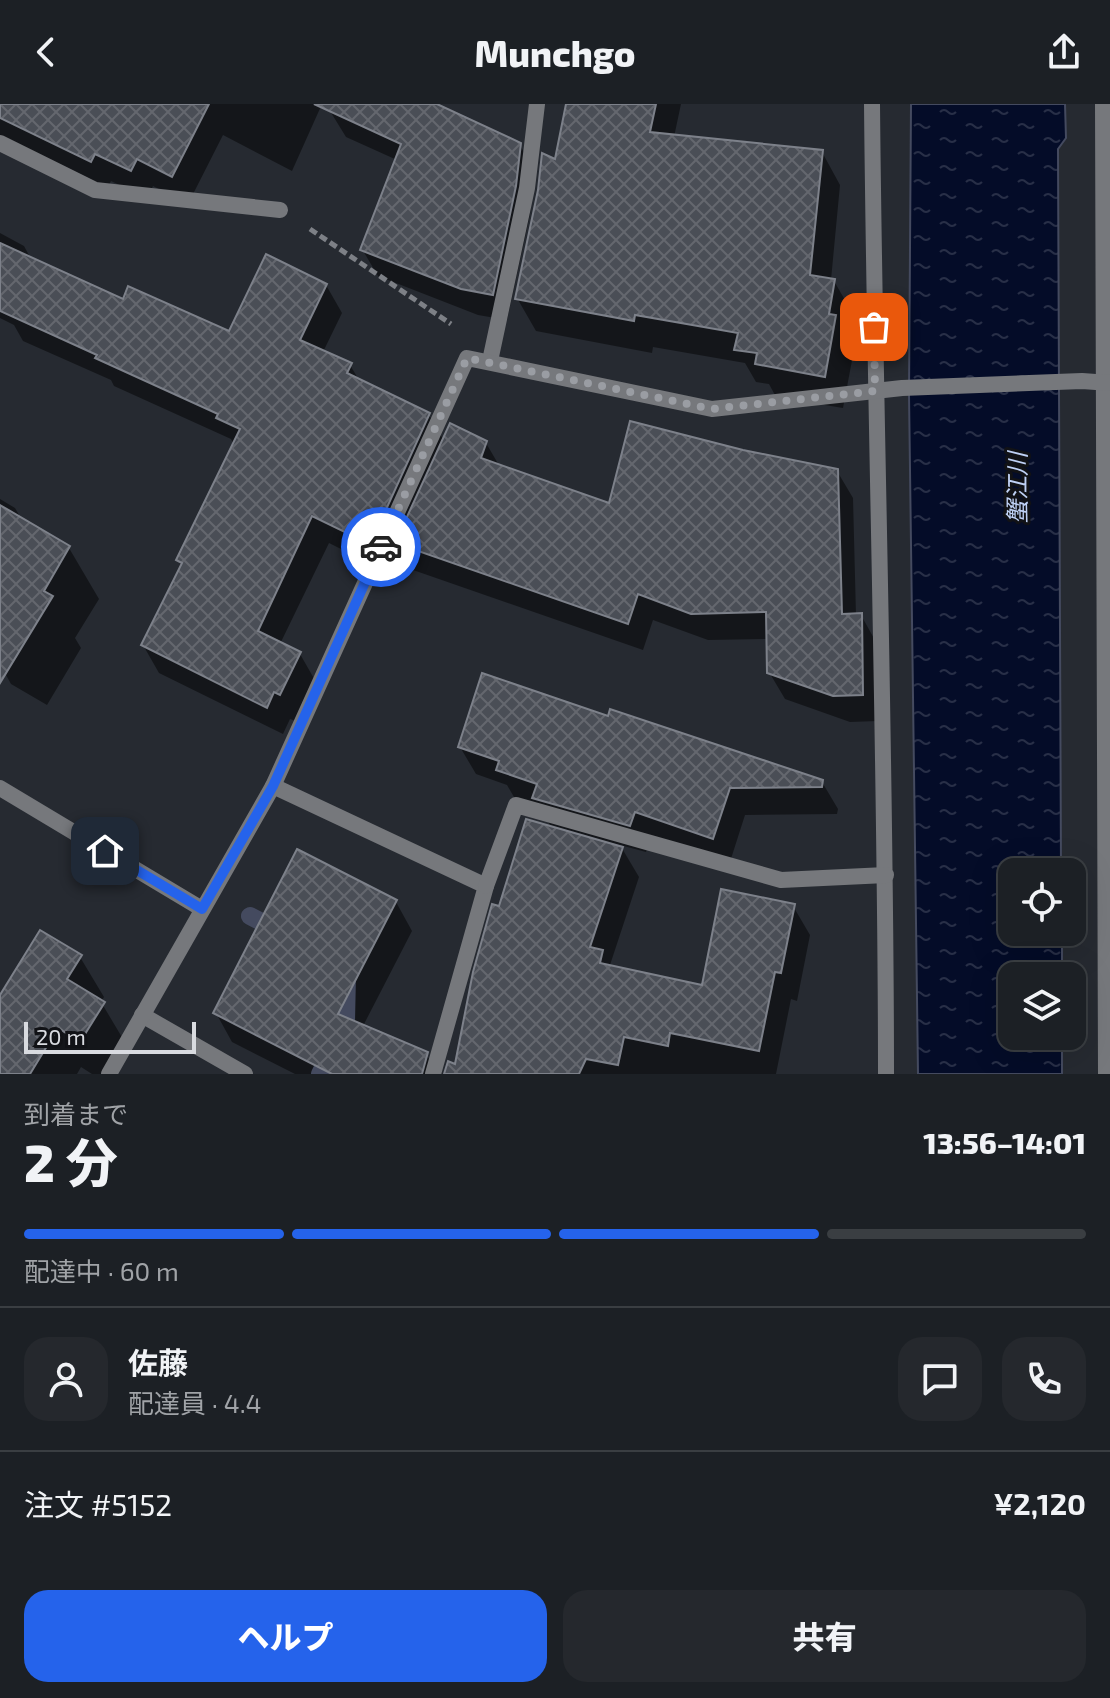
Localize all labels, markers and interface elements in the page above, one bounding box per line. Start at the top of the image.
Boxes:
icon: back [24,30,68,74]
icon: share [1042,30,1086,74]
text: Munchgo [475,31,635,74]
pin [840,293,908,361]
icon: bag [852,305,896,349]
water label: 蟹江川 [1002,449,1031,524]
courier [341,507,421,587]
icon: car [359,525,403,569]
pin [71,817,139,885]
icon: home [83,829,127,873]
map controls [998,858,1086,1050]
button: locate [998,858,1086,946]
button: layers [998,962,1086,1050]
scale bar [24,1018,196,1054]
text: 20 m [36,1023,86,1049]
text: 到着まで [24,1098,128,1129]
text: 13:56–14:01 [923,1124,1086,1160]
text: 2 分 [24,1130,118,1192]
text: 配達中 · 60 m [24,1255,179,1286]
button: person [24,1337,108,1421]
button: chat [898,1337,982,1421]
button: phone [1002,1337,1086,1421]
text: 佐藤 [128,1344,188,1380]
text: 配達員 · 4.4 [128,1387,261,1418]
text: ¥2,120 [993,1485,1086,1521]
text: 注文 #5152 [24,1486,172,1522]
button: ヘルプ [24,1590,547,1682]
button: 共有 [563,1590,1086,1682]

